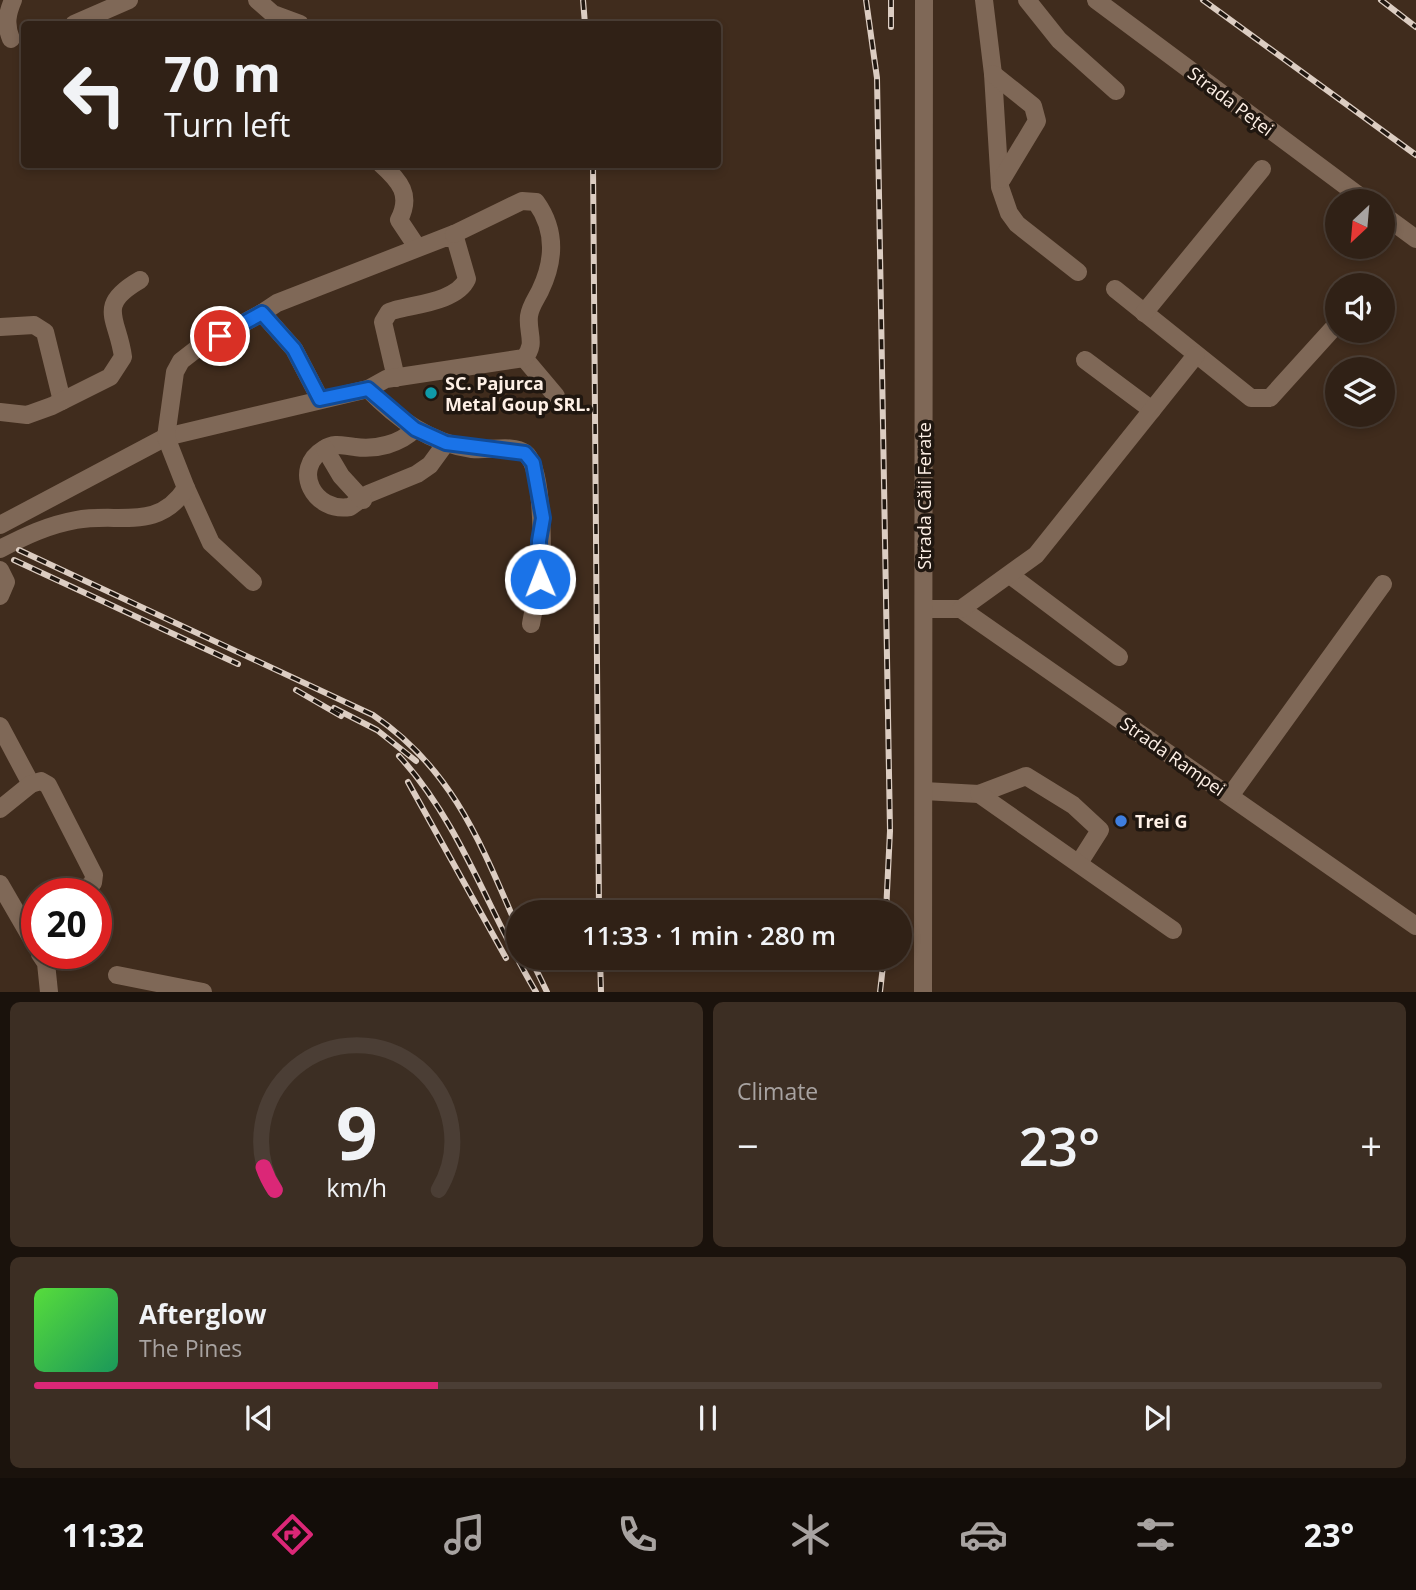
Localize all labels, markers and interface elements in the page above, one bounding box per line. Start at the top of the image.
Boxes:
text: 70 m [164,40,281,106]
icon: left [49,49,140,140]
street label: Strada Peței [1183,61,1279,141]
text: Turn left [164,103,290,146]
north arrow [1325,189,1395,259]
map controls [1325,189,1395,427]
button: sound [1325,273,1395,343]
pin [190,306,250,366]
icon: arrive [201,317,239,355]
button: layers [1325,357,1395,427]
place label: SC. Pajurca Metal Goup SRL. [445,371,591,416]
marker: SC. Pajurca Metal Goup SRL. [423,385,439,401]
street label: Strada Căii Ferate [912,422,936,570]
position arrow [503,542,577,616]
street label: Strada Rampei [1116,711,1230,801]
place label: Trei G [1135,809,1187,833]
marker: Trei G [1113,813,1129,829]
speed limit sign: 20 [21,878,112,969]
text: 11:33 · 1 min · 280 m [582,917,836,953]
text: Climate [737,1075,818,1107]
text: 9 [336,1083,377,1182]
text: 23° [1019,1110,1100,1181]
text: − [737,1119,759,1171]
text: + [1360,1119,1382,1171]
text: km/h [326,1170,387,1204]
text: Afterglow [139,1296,266,1332]
text: The Pines [139,1332,242,1364]
icon: previous [240,1399,278,1437]
icon: pause [689,1399,727,1437]
icon: next [1138,1399,1176,1437]
icon: directions [268,1510,317,1559]
icon: music [440,1510,489,1559]
icon: phone [613,1510,662,1559]
icon: climate [786,1510,835,1559]
icon: car [959,1510,1008,1559]
icon: filters [1131,1510,1180,1559]
text: 11:32 [62,1513,144,1556]
text: 23° [1304,1513,1354,1556]

